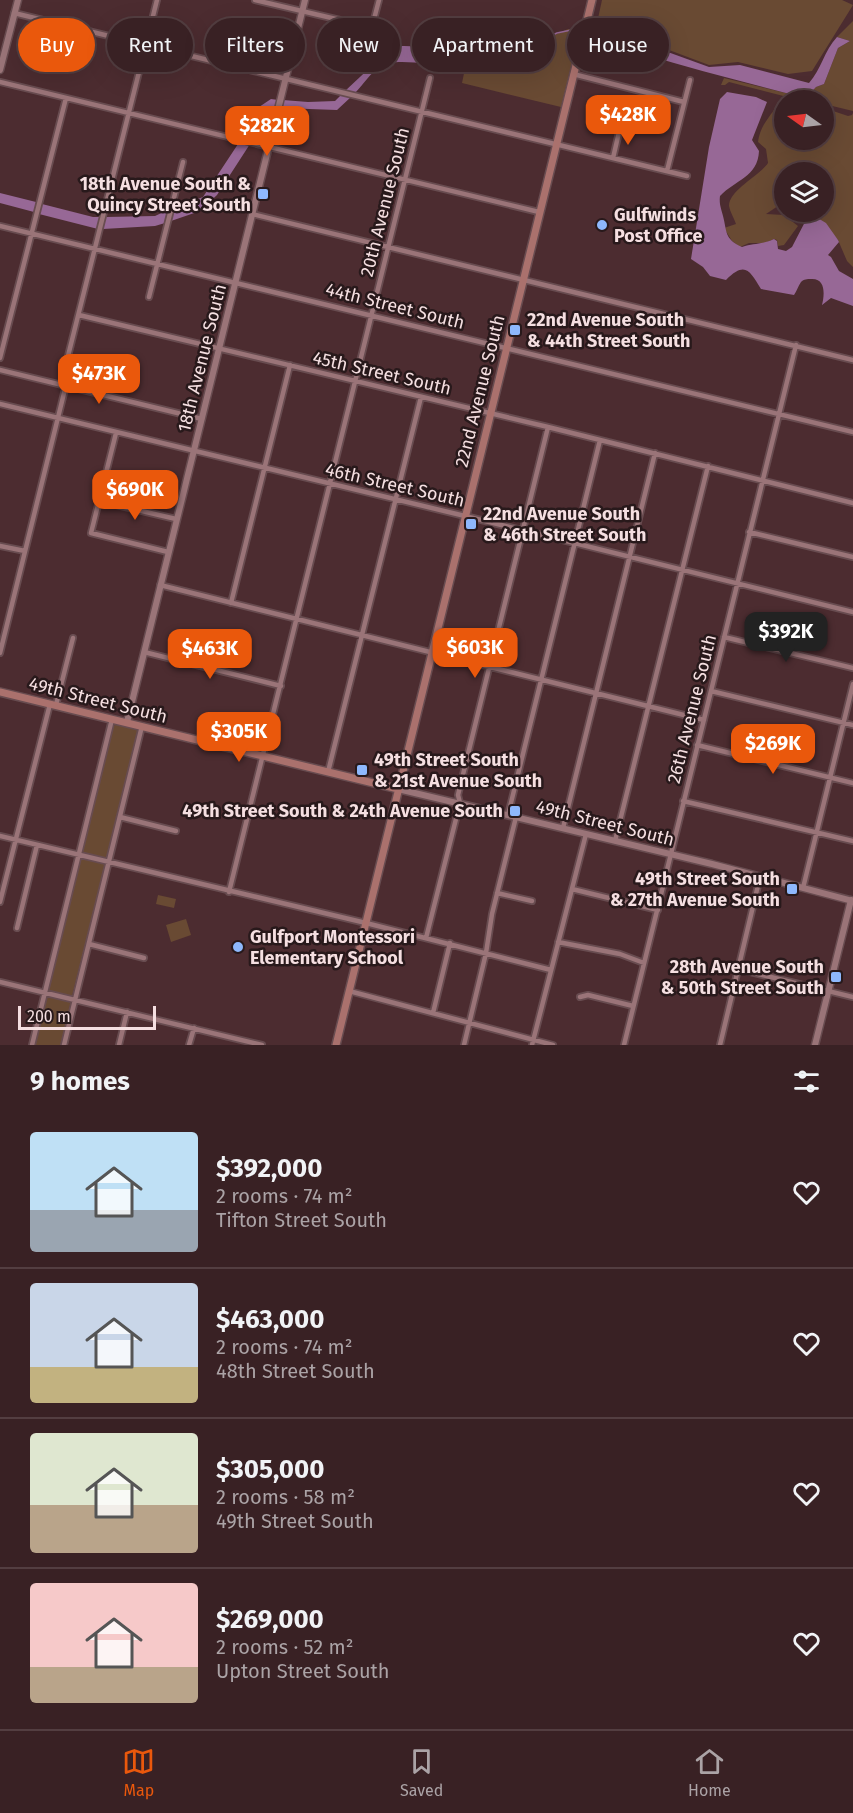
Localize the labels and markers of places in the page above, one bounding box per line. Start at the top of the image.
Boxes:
pin: $428K [586,95,670,146]
pin: $282K [225,106,309,157]
place label: 18th Avenue South & Quincy Street South [80,173,251,216]
marker: 18th Avenue South & Quincy Street South [256,187,270,201]
place label: Gulfwinds Post Office [614,204,703,247]
marker: Gulfwinds Post Office [595,218,609,232]
place label: 22nd Avenue South & 44th Street South [527,309,690,352]
marker: 22nd Avenue South & 44th Street South [508,323,522,337]
pin: $473K [57,354,141,405]
pin: $690K [93,470,177,521]
place label: 22nd Avenue South & 46th Street South [483,503,646,546]
marker: 22nd Avenue South & 46th Street South [464,517,478,531]
pin: $392K [744,612,828,663]
pin: $603K [433,628,517,679]
pin: $463K [168,629,252,680]
pin: $305K [197,712,281,763]
pin: $269K [731,724,815,775]
place label: 49th Street South & 21st Avenue South [374,749,542,792]
marker: 49th Street South & 21st Avenue South [355,763,369,777]
place label: 49th Street South & 24th Avenue South [182,800,503,822]
marker: 49th Street South & 24th Avenue South [508,804,522,818]
place label: 49th Street South & 27th Avenue South [610,868,780,911]
marker: 49th Street South & 27th Avenue South [785,882,799,896]
place label: Gulfport Montessori Elementary School [250,926,415,969]
marker: Gulfport Montessori Elementary School [231,940,245,954]
place label: 28th Avenue South & 50th Street South [661,956,824,999]
marker: 28th Avenue South & 50th Street South [829,970,843,984]

